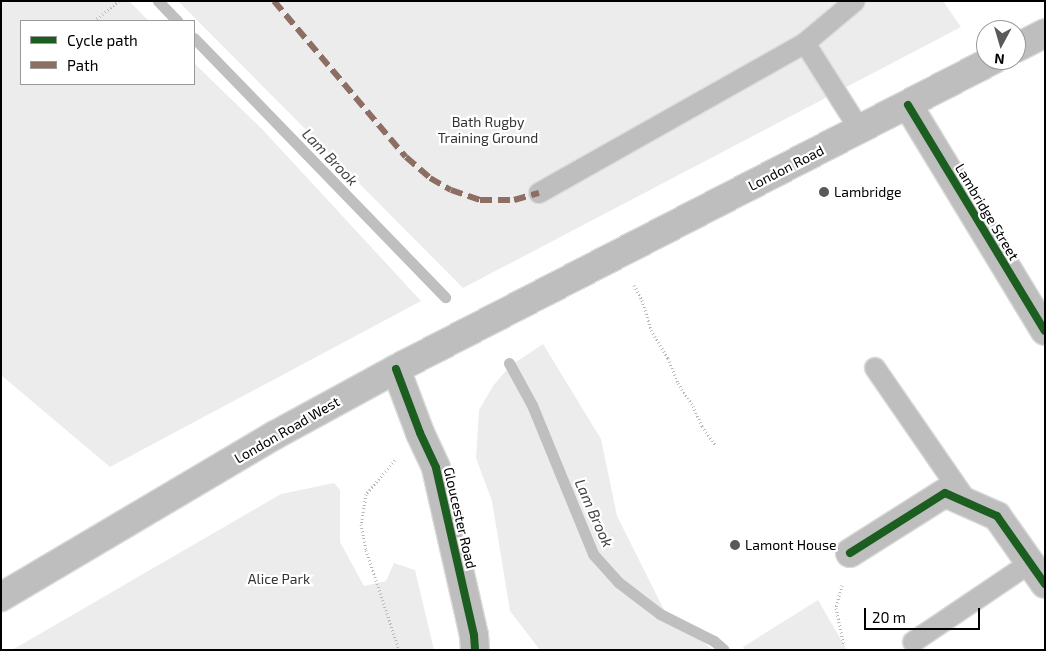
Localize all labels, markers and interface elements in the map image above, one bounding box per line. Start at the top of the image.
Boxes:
legend [20,20,195,85]
north arrow [976,20,1026,70]
text: Cycle path [67,31,138,49]
text: N [994,50,1005,68]
text: Path [67,56,98,74]
park label: Bath Rugby Training Ground [438,114,538,146]
water label: Lam Brook [298,125,362,189]
street label: London Road [745,142,827,194]
street label: Lambridge Street [952,161,1022,263]
place label: Lambridge [834,184,902,200]
marker: Lambridge [818,186,830,198]
street label: London Road West [231,393,343,467]
street label: Gloucester Road [440,465,480,571]
water label: Lam Brook [571,476,617,550]
place label: Lamont House [745,537,837,553]
marker: Lamont House [729,539,741,551]
park label: Alice Park [248,571,310,587]
scale bar [866,598,982,630]
text: 20 m [872,608,906,626]

